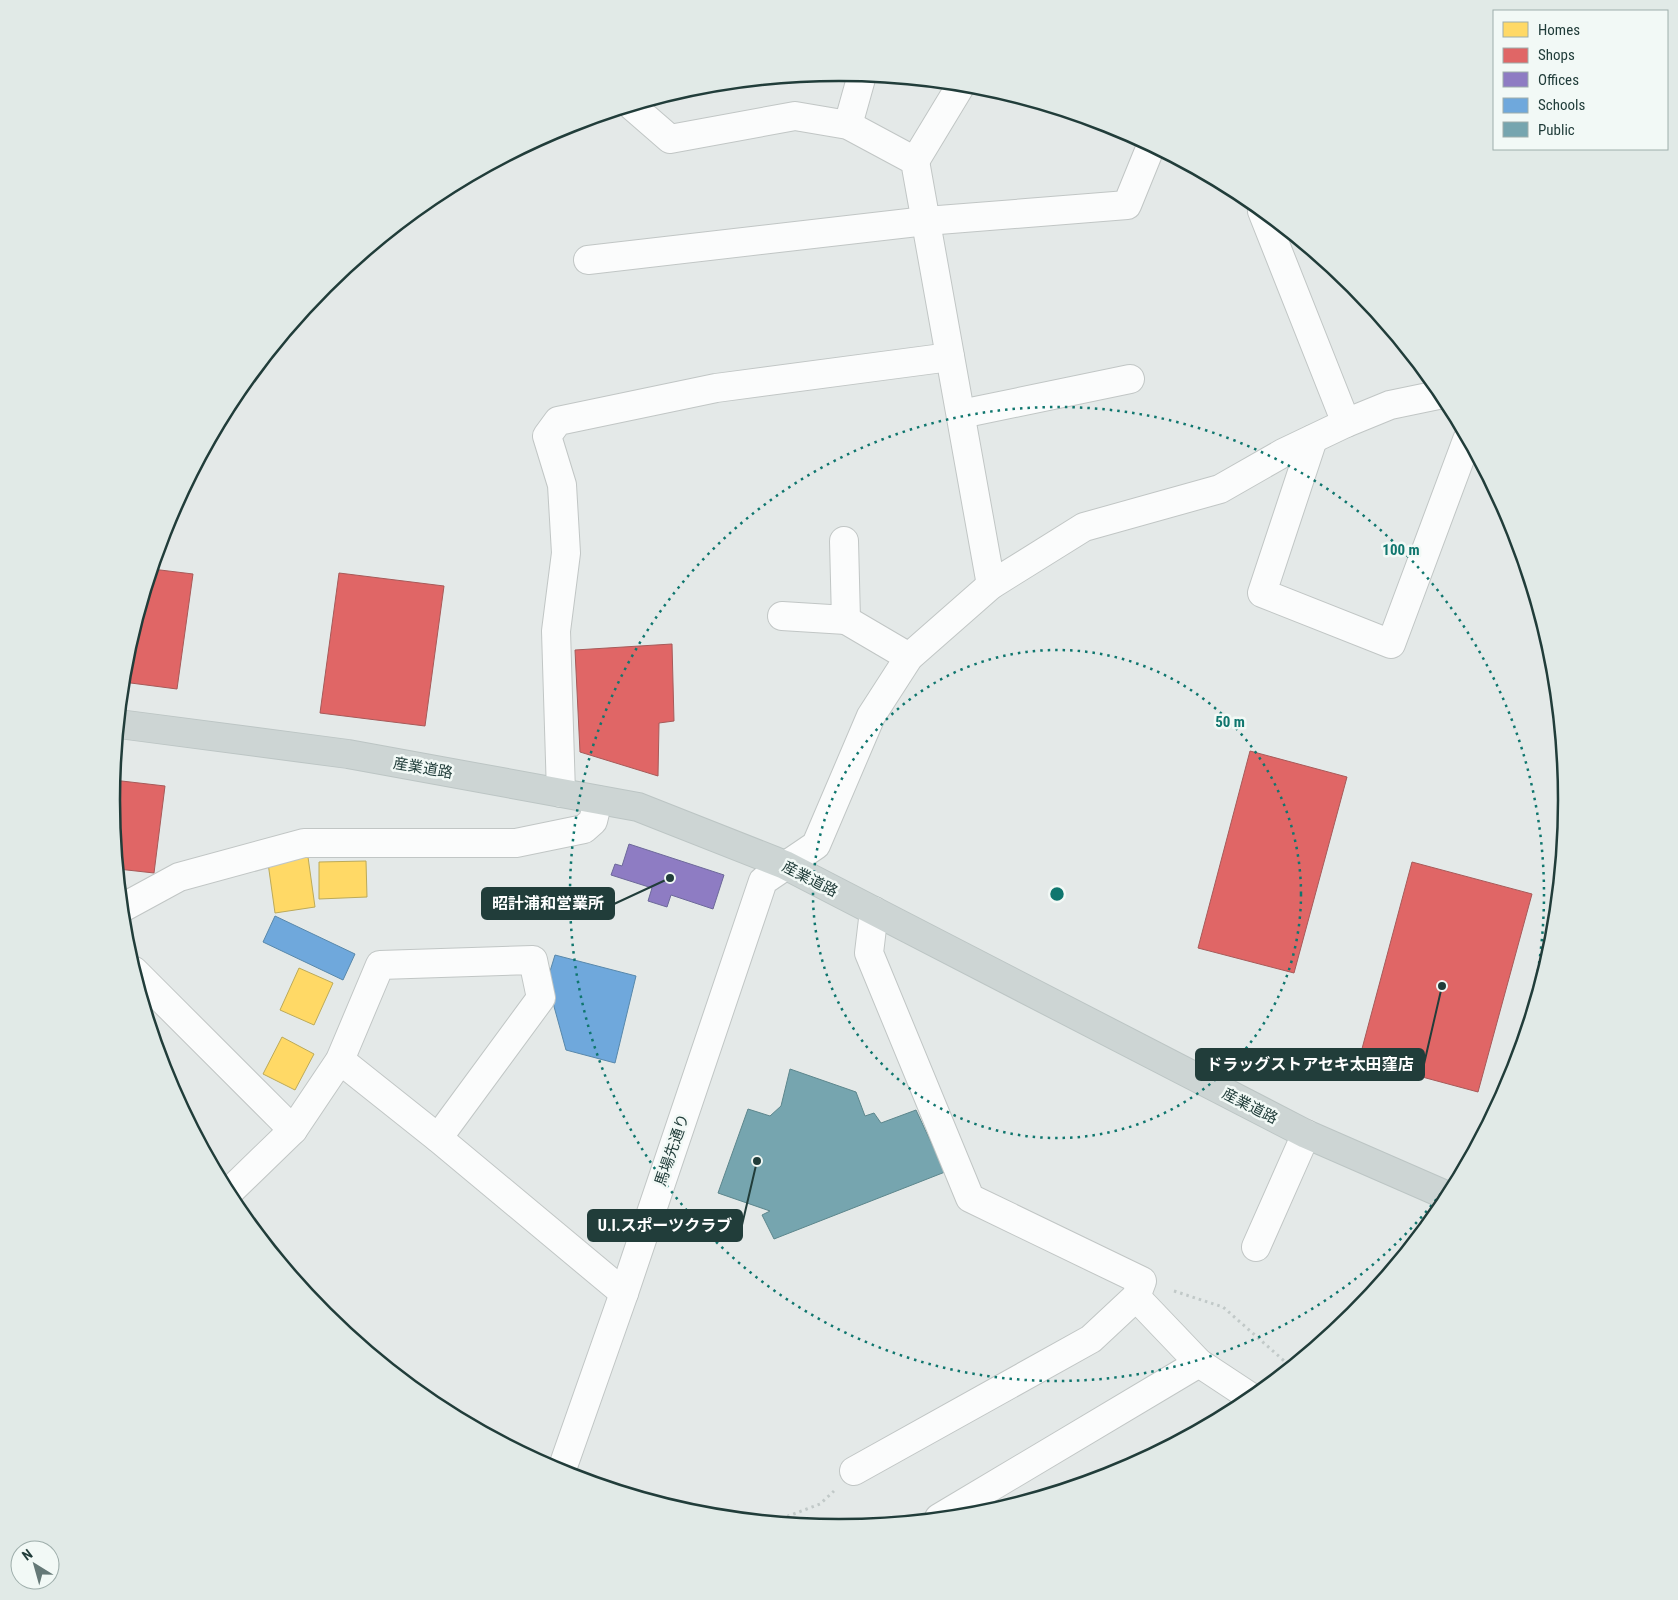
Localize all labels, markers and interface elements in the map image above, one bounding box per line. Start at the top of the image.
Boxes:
legend [1493,10,1668,150]
text: Homes [1538,21,1580,39]
text: Shops [1538,46,1575,64]
text: Offices [1538,71,1579,89]
text: Schools [1538,96,1585,114]
text: Public [1538,121,1575,139]
text: 100 m [1382,541,1420,559]
text: 50 m [1215,713,1245,731]
street label: 産業道路 [392,754,454,782]
street label: 産業道路 [779,857,841,901]
centre of rings [1048,885,1066,903]
callout: 昭計浦和営業所 [482,888,614,919]
text: 昭計浦和営業所 [492,894,604,913]
callout: ドラッグストアセキ太田窪店 [1196,1049,1424,1080]
text: ドラッグストアセキ太田窪店 [1206,1055,1414,1074]
street label: 産業道路 [1219,1084,1281,1128]
street label: 馬場先通り [651,1112,693,1188]
callout: U.I.スポーツクラブ [588,1210,742,1241]
text: U.I.スポーツクラブ [598,1216,732,1235]
north arrow [10,1540,60,1590]
text: N [19,1546,35,1564]

